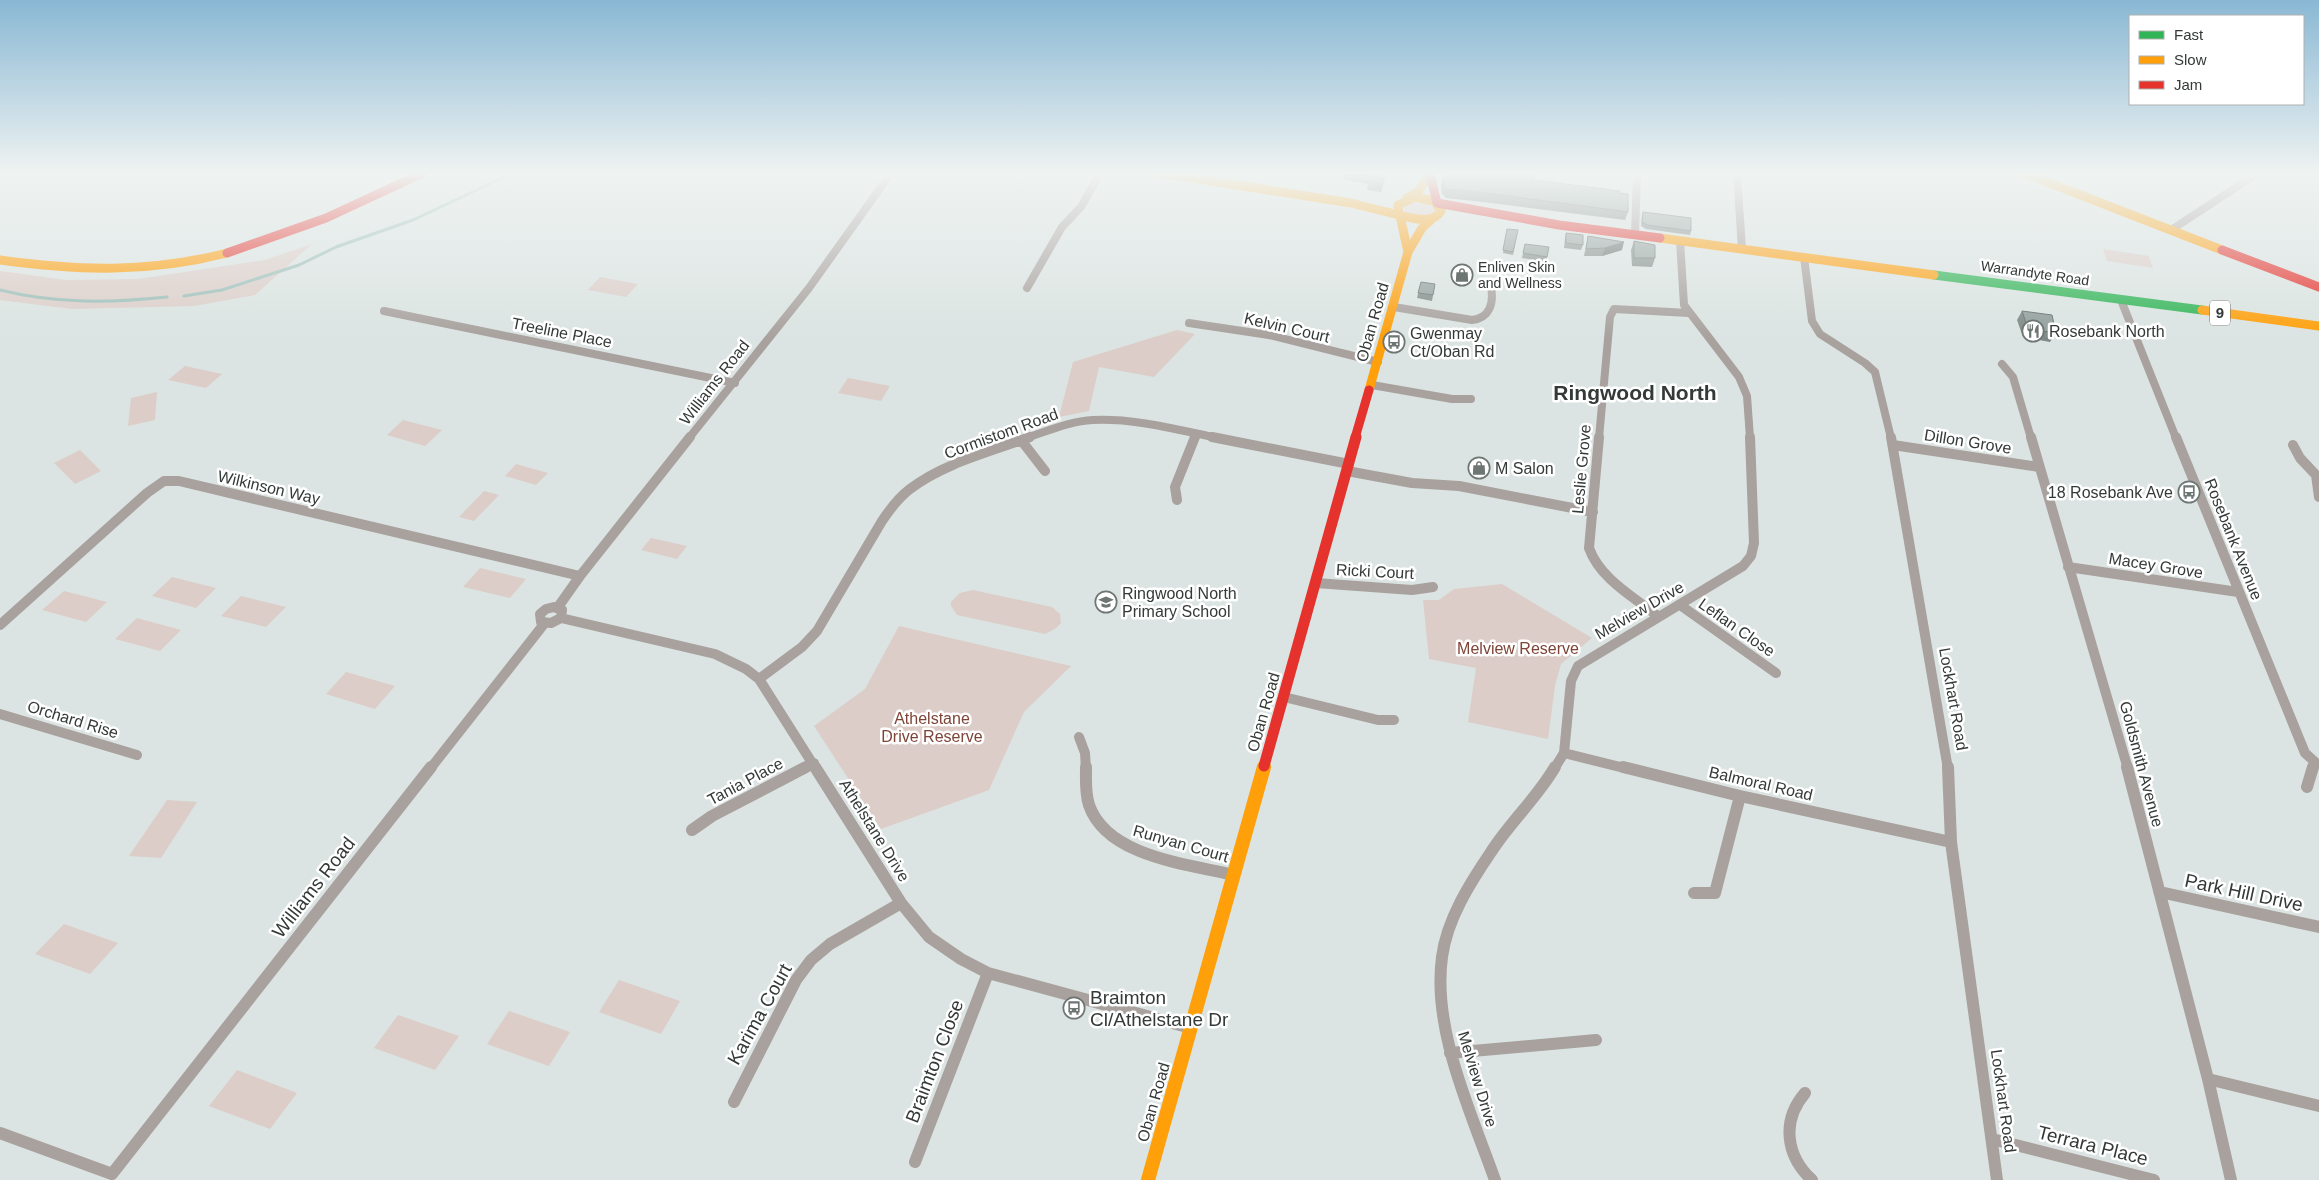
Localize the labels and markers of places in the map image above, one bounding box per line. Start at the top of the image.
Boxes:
place label: Enliven Skin and Wellness [1478,259,1562,291]
shop icon: Enliven Skin and Wellness [1450,263,1474,287]
restaurant icon: Rosebank North [2021,319,2045,343]
place label: Rosebank North [2049,323,2165,340]
place label: Gwenmay Ct/Oban Rd [1410,325,1494,360]
bus stop icon: Gwenmay Ct/Oban Rd [1382,330,1406,354]
shop icon: M Salon [1467,456,1491,480]
place label: M Salon [1495,460,1554,477]
bus stop icon: 18 Rosebank Ave [2177,480,2201,504]
place label: 18 Rosebank Ave [2048,484,2173,501]
place label: Ringwood North Primary School [1122,585,1237,620]
school or university icon: Ringwood North Primary School [1094,590,1118,614]
place label: Braimton Cl/Athelstane Dr [1090,987,1229,1030]
bus stop icon: Braimton Cl/Athelstane Dr [1062,996,1086,1020]

